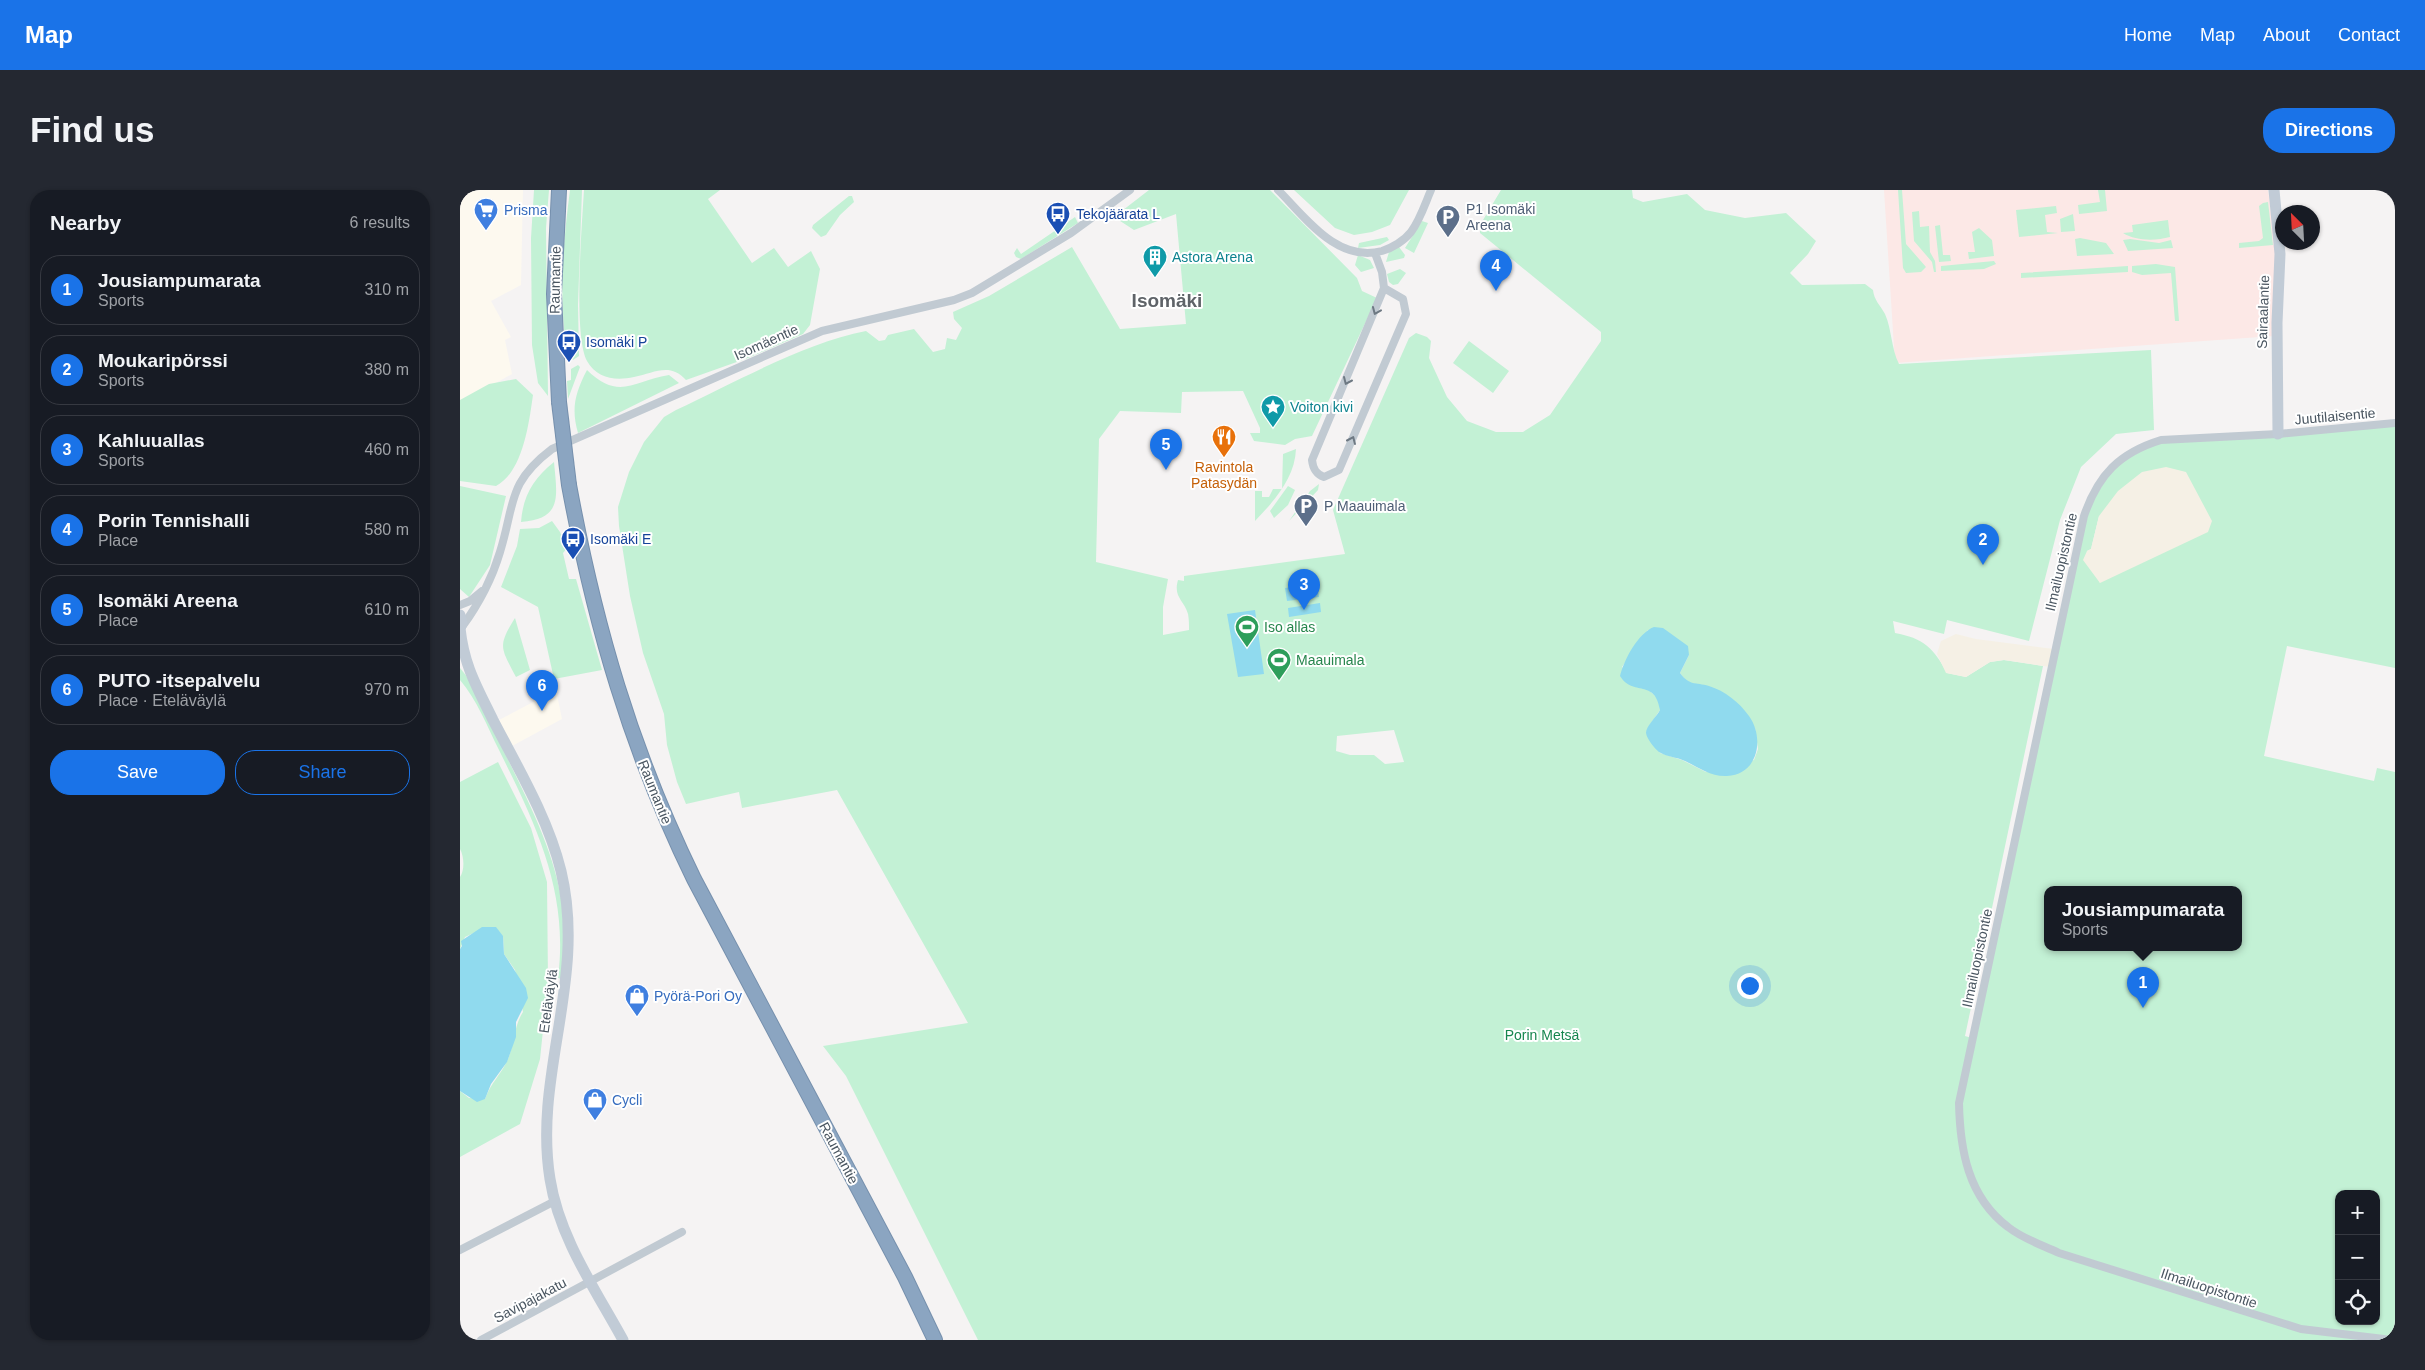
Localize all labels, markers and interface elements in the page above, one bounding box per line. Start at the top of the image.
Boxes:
text: Map [25,21,73,48]
text: Home [2124,25,2172,45]
text: Map [2200,25,2235,45]
text: About [2263,25,2310,45]
text: Contact [2338,25,2400,45]
button: Directions [2263,108,2395,153]
text: Find us [30,110,154,149]
supermarket icon: Prisma [473,197,499,231]
bus stop icon: Tekojäärata L [1045,201,1071,235]
place label: P1 Isomäki Areena [1466,201,1535,233]
place label: Prisma [504,202,548,218]
parking icon: P1 Isomäki Areena [1435,204,1461,238]
north arrow [2275,205,2320,250]
place label: Tekojäärata L [1076,206,1160,222]
text: Nearby [50,211,121,234]
text: 6 results [350,214,410,231]
building icon: Astora Arena [1142,244,1168,278]
street label: Raumantie [546,246,564,314]
place label: Astora Arena [1172,249,1253,265]
pin: 4 [1480,250,1512,291]
text: Jousiampumarata [98,270,261,291]
street label: Sairaalantie [2254,275,2272,349]
text: 1 [63,281,71,298]
text: 310 m [365,281,409,298]
district label: Isomäki [1132,290,1202,311]
text: Sports [98,292,144,309]
one-way arrow [1372,306,1383,315]
street label: Isomäentie [731,321,801,363]
bus stop icon: Isomäki P [556,329,582,363]
place label: Isomäki P [586,334,647,350]
text: Moukaripörssi [98,350,228,371]
text: 2 [63,361,71,378]
text: 380 m [365,361,409,378]
text: Sports [98,372,144,389]
one-way arrow [1342,376,1353,385]
place icon: Voiton kivi [1260,394,1286,428]
place label: Voiton kivi [1290,399,1353,415]
street label: Juutilaisentie [2294,404,2376,427]
restaurant icon: Ravintola Patasydän [1211,424,1237,458]
pin: 5 [1150,429,1182,470]
text: Kahluuallas [98,430,205,451]
one-way arrow [1345,436,1356,445]
text: 3 [63,441,71,458]
text: 460 m [365,441,409,458]
text: Sports [98,452,144,469]
place label: Ravintola Patasydän [1191,459,1257,491]
parking icon: P Maauimala [1293,493,1319,527]
place label: P Maauimala [1324,498,1406,514]
text: Porin Tennishalli [98,510,250,531]
street label: Ilmailuopistontie [2042,511,2080,613]
text: 4 [63,521,71,538]
text: 580 m [365,521,409,538]
pin: 2 [1967,524,1999,565]
bus stop icon: Isomäki E [560,526,586,560]
place label: Isomäki E [590,531,651,547]
text: Place [98,532,138,549]
pin: 3 [1288,569,1320,610]
text: Isomäki Areena [98,590,238,611]
text: 5 [63,601,71,618]
text: 610 m [365,601,409,618]
text: Place [98,612,138,629]
sports icon: Iso allas [1234,614,1260,648]
place label: Iso allas [1264,619,1315,635]
sports icon: Maauimala [1266,647,1292,681]
place label: Maauimala [1296,652,1365,668]
text: PUTO -itsepalvelu [98,670,260,691]
pin: 6 [526,670,558,711]
text: 6 [63,681,71,698]
text: 970 m [365,681,409,698]
text: Place · Eteläväylä [98,692,226,709]
button: Save [50,750,225,795]
button: Share [235,750,410,795]
street label: Raumantie [635,758,675,827]
popup [2044,886,2242,951]
text: Jousiampumarata [2062,899,2224,920]
street label: Ilmailuopistontie [1959,907,1995,1009]
text: Sports [2062,921,2108,938]
pin: 1 [2127,967,2159,1008]
street label: Eteläväylä [536,968,560,1034]
your location [1737,973,1763,999]
shop icon: Pyörä-Pori Oy [624,983,650,1017]
place label: Pyörä-Pori Oy [654,988,742,1004]
park label: Porin Metsä [1505,1027,1580,1043]
shop icon: Cycli [582,1087,608,1121]
place label: Cycli [612,1092,642,1108]
street label: Raumantie [816,1119,862,1187]
map controls [2335,1190,2380,1325]
button: + [2335,1190,2380,1235]
button: − [2335,1235,2380,1280]
street label: Ilmailuopistontie [2159,1265,2259,1311]
street label: Savipajakatu [491,1274,569,1326]
button: locate [2335,1280,2380,1325]

